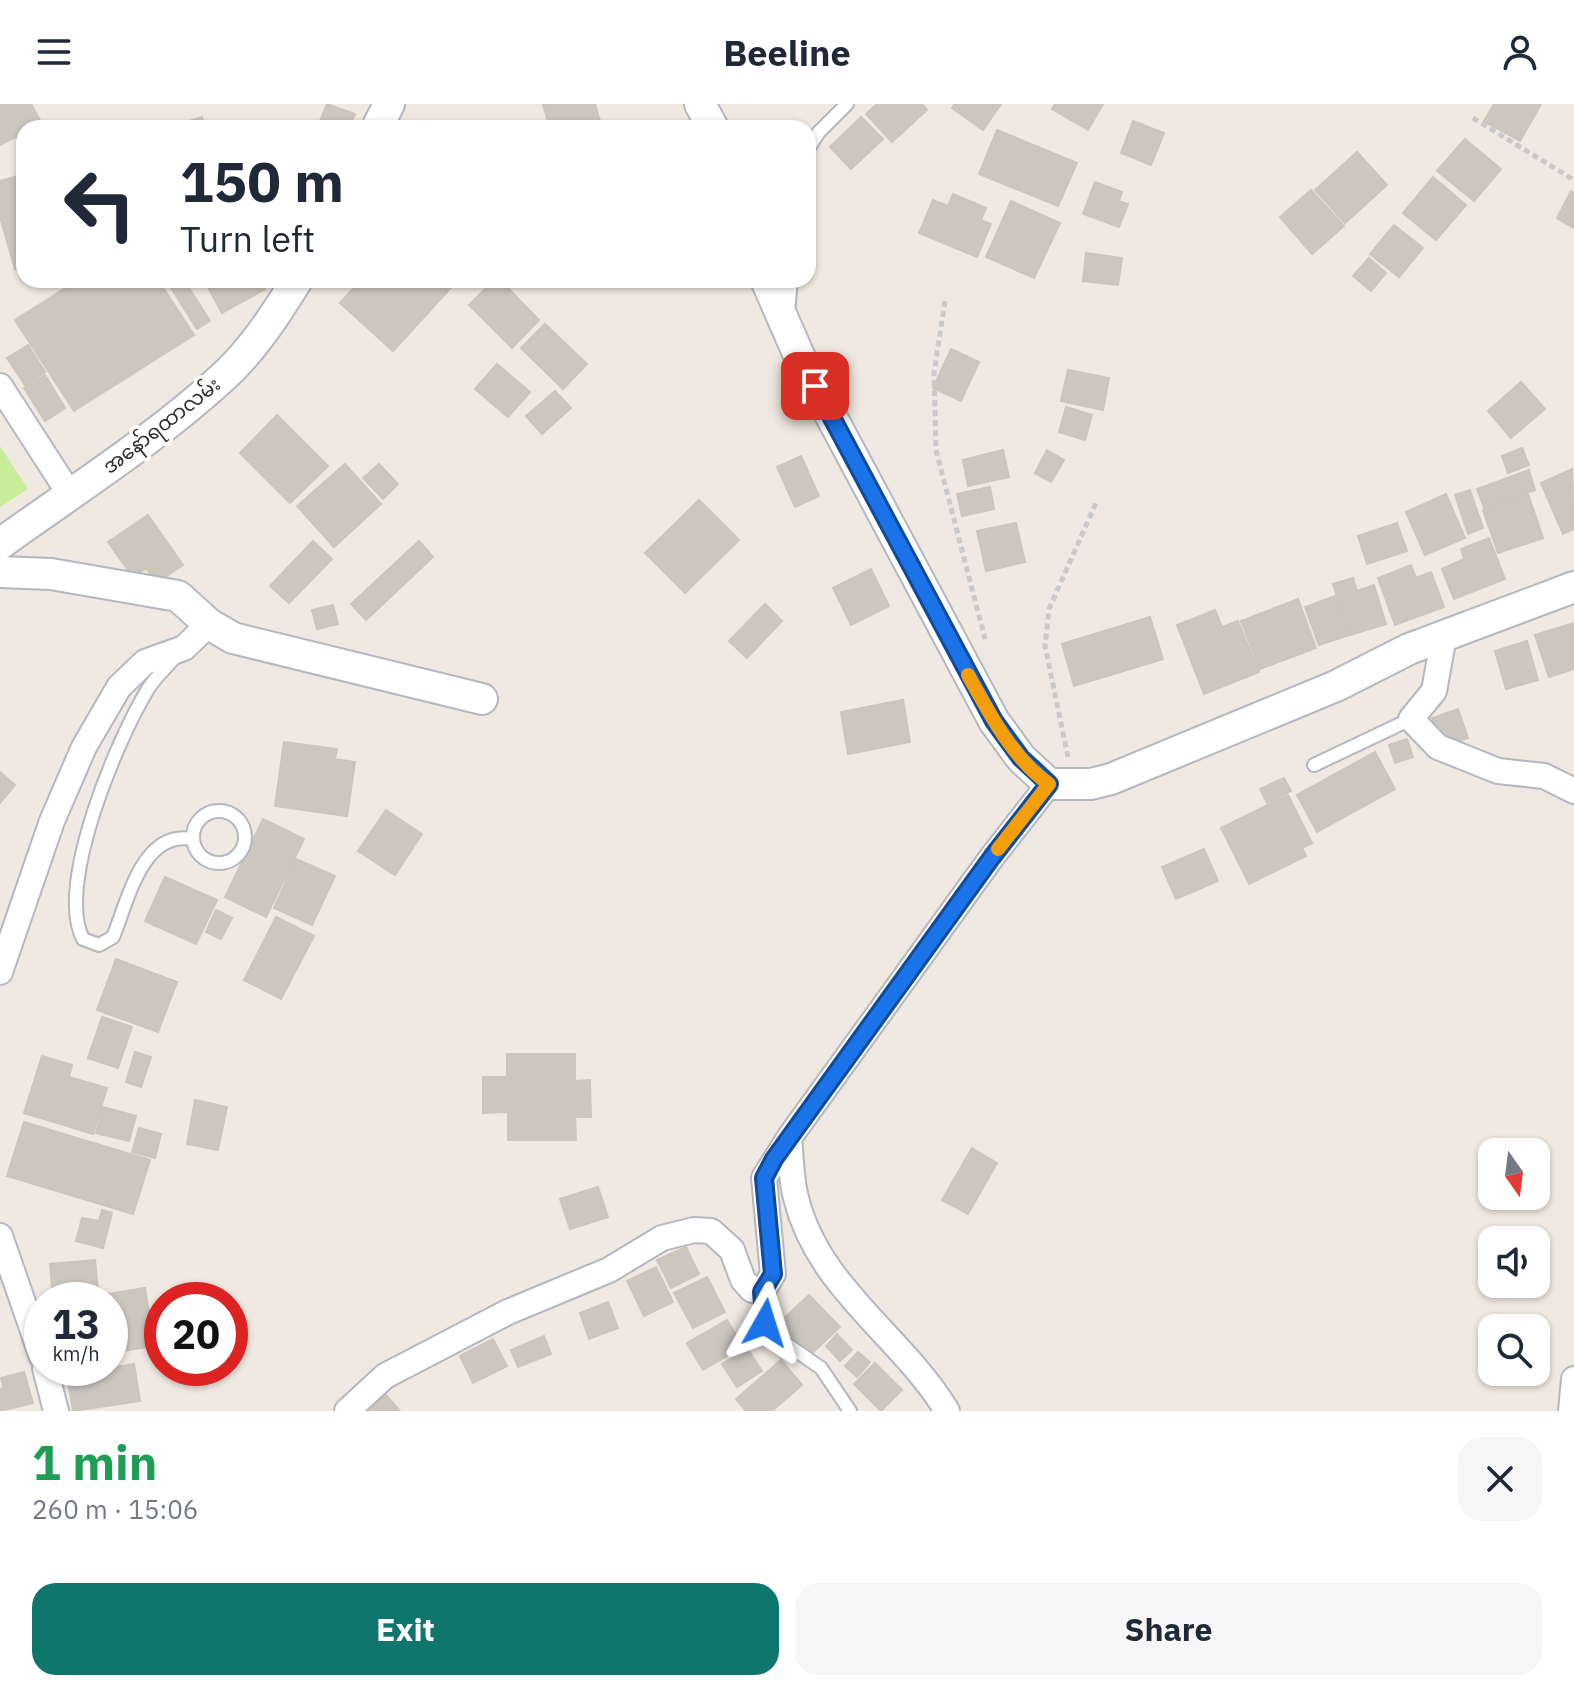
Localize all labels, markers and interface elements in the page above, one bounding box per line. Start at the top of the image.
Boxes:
text: Beeline [723,29,851,76]
icon: menu [32,30,76,74]
icon: person [1498,30,1542,74]
text: 150 m [180,145,344,217]
icon: left [48,152,152,256]
text: Turn left [180,215,315,262]
pin [781,352,849,420]
icon: arrive [793,364,837,408]
street label: အ‌နော်‌ရထာလမ်း [97,370,227,482]
north arrow [1478,1138,1550,1210]
map controls [1478,1138,1550,1386]
button: sound [1478,1226,1550,1298]
position arrow [723,1281,807,1365]
speed limit sign: 20 [144,1282,248,1386]
text: 13 [52,1298,100,1350]
button: search [1478,1314,1550,1386]
text: km/h [52,1340,100,1367]
text: 1 min [32,1431,157,1493]
button: close [1458,1437,1542,1521]
text: 260 m · 15:06 [32,1492,198,1526]
button: Exit [32,1583,779,1675]
button: Share [795,1583,1542,1675]

